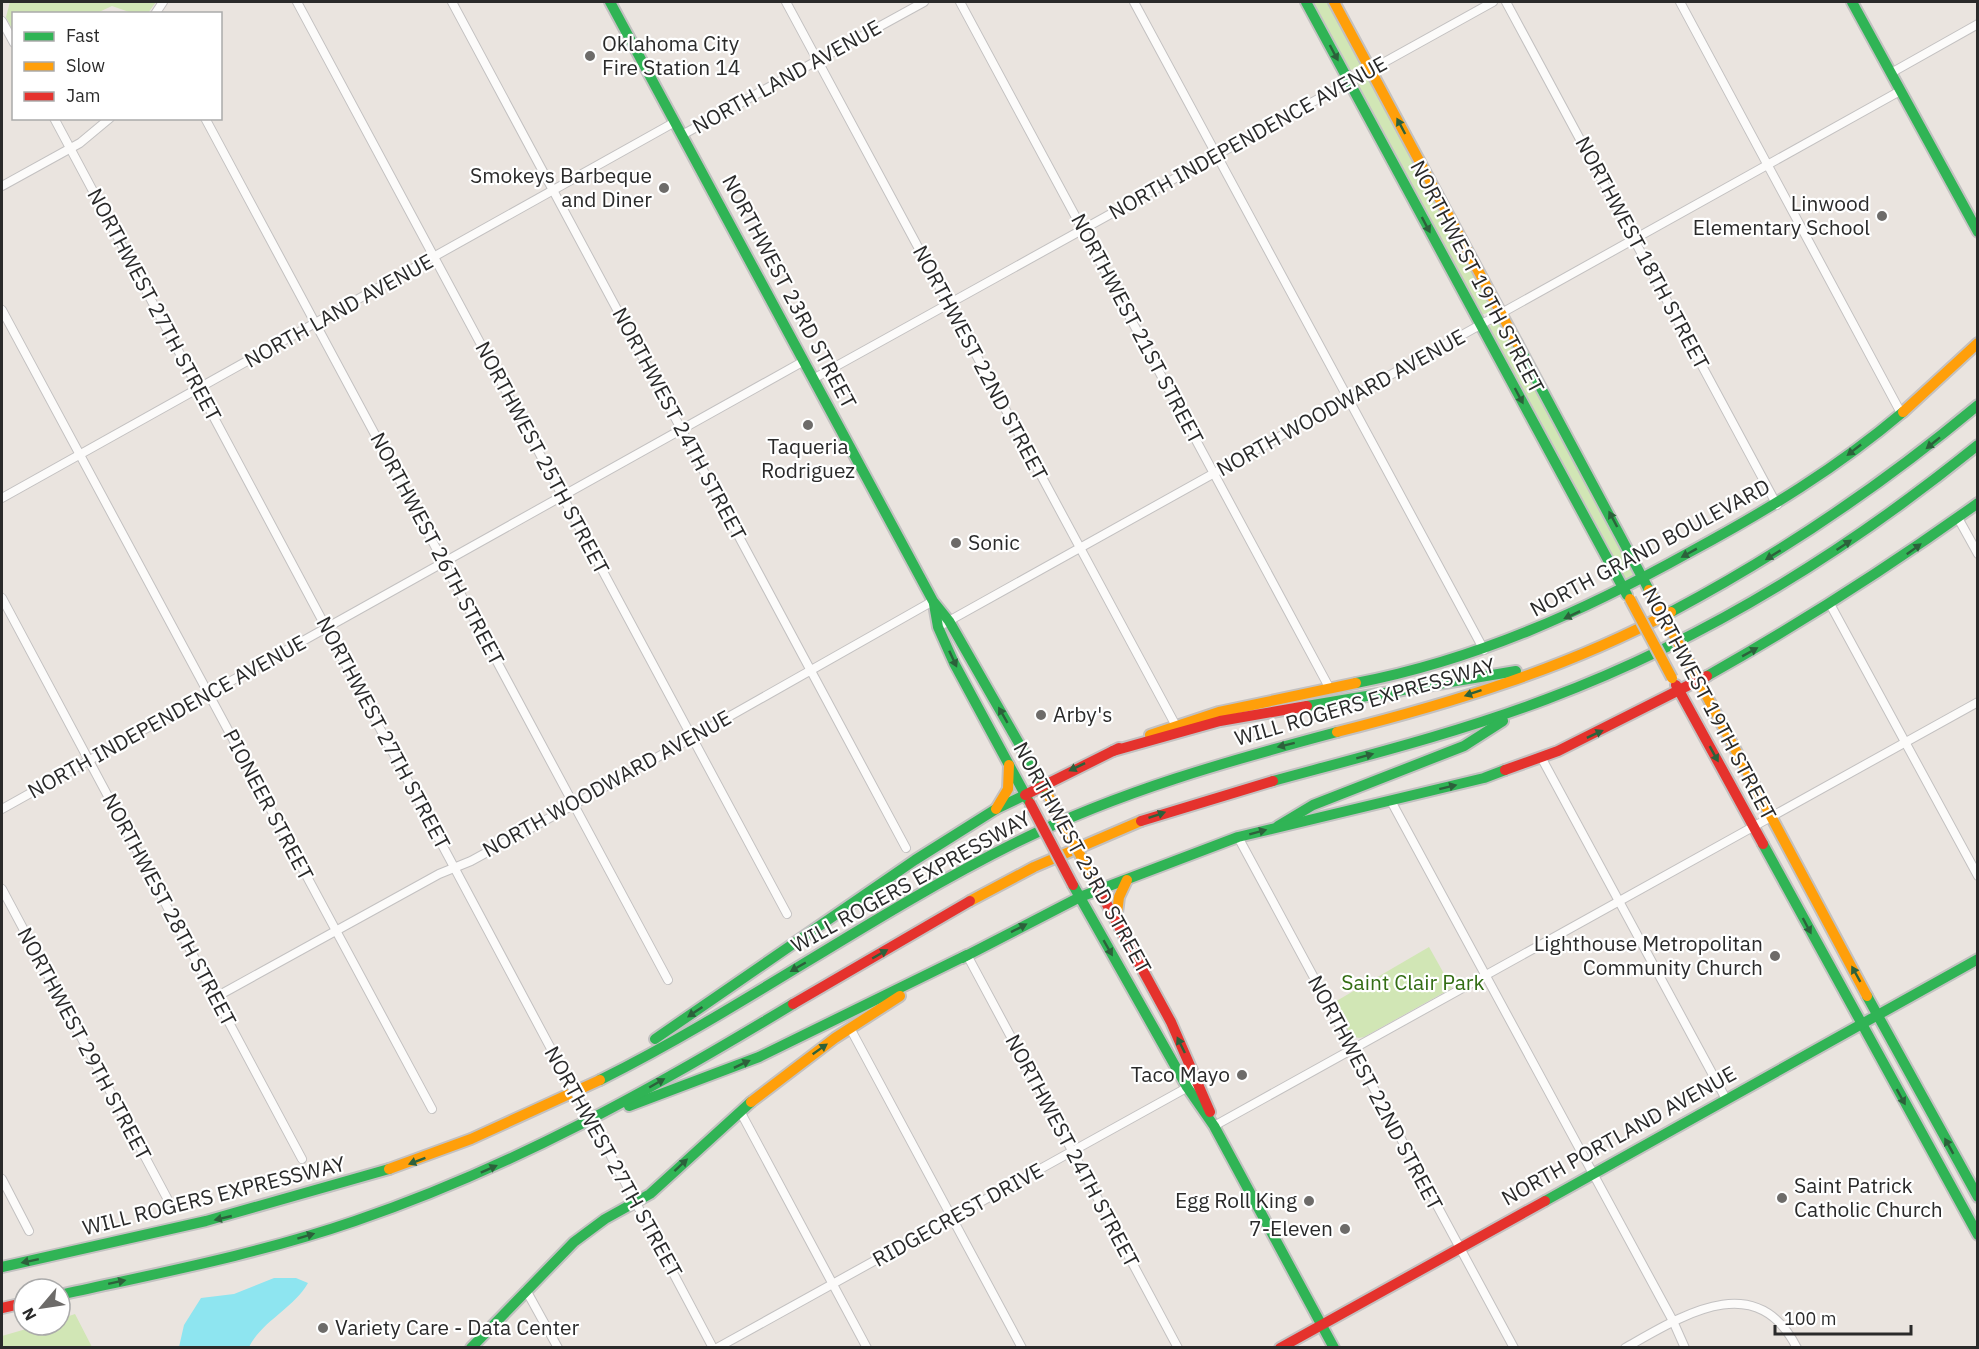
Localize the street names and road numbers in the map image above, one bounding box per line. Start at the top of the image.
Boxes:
street label: NORTH LAND AVENUE [687,13,886,140]
street label: NORTH INDEPENDENCE AVENUE [1103,49,1392,226]
street label: NORTHWEST 18TH STREET [1569,131,1716,374]
street label: NORTHWEST 19TH STREET [1404,155,1551,398]
street label: NORTHWEST 23RD STREET [716,170,863,413]
street label: NORTHWEST 27TH STREET [81,183,228,426]
street label: NORTHWEST 21ST STREET [1065,208,1211,449]
street label: NORTHWEST 22ND STREET [907,240,1055,485]
street label: NORTH LAND AVENUE [239,247,438,374]
street label: NORTHWEST 24TH STREET [606,302,753,545]
street label: NORTH WOODWARD AVENUE [1211,322,1470,482]
street label: NORTHWEST 25TH STREET [469,336,616,579]
street label: NORTHWEST 26TH STREET [364,427,511,670]
street label: NORTH GRAND BOULEVARD [1525,472,1774,622]
street label: NORTHWEST 19TH STREET [1636,582,1783,825]
street label: NORTHWEST 27TH STREET [310,611,457,854]
street label: NORTH INDEPENDENCE AVENUE [22,628,311,805]
street label: WILL ROGERS EXPRESSWAY [1231,650,1499,752]
street label: NORTH WOODWARD AVENUE [477,703,736,863]
street label: PIONEER STREET [217,724,321,885]
street label: NORTHWEST 23RD STREET [1007,737,1158,978]
street label: NORTHWEST 28TH STREET [96,788,243,1031]
street label: WILL ROGERS EXPRESSWAY [786,803,1036,959]
street label: NORTHWEST 29TH STREET [11,922,158,1165]
street label: NORTHWEST 22ND STREET [1302,970,1450,1215]
street label: NORTHWEST 24TH STREET [999,1029,1146,1272]
street label: NORTHWEST 27TH STREET [539,1041,689,1282]
street label: NORTH PORTLAND AVENUE [1496,1059,1741,1211]
street label: WILL ROGERS EXPRESSWAY [79,1149,349,1241]
street label: RIDGECREST DRIVE [867,1155,1048,1273]

